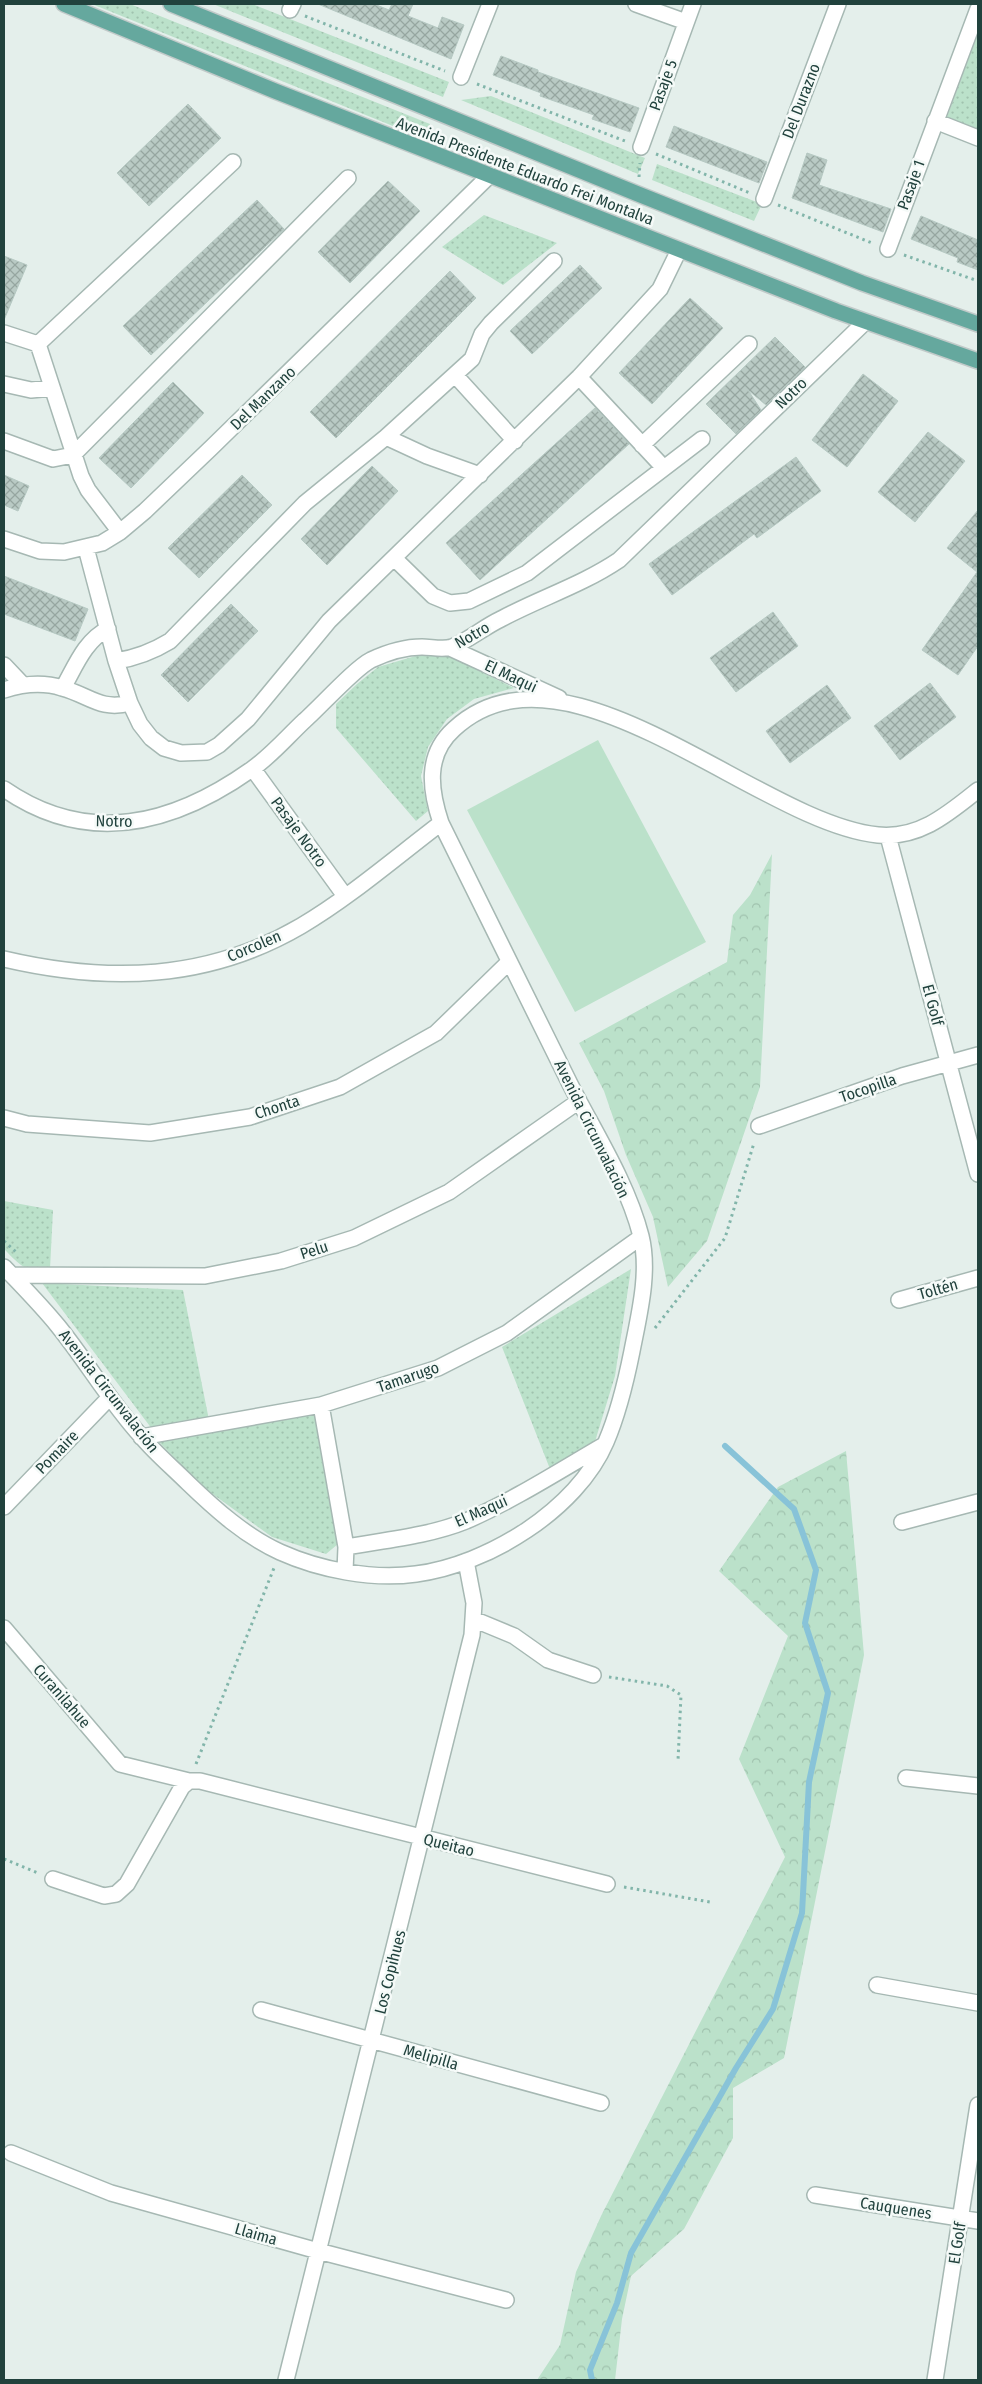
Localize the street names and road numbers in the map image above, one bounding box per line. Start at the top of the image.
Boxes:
street label: Pasaje 5 [645,57,681,113]
street label: Del Durazno [778,61,824,141]
street label: Avenida Presidente Eduardo Frei Montalva [393,113,657,229]
street label: Pasaje 1 [893,158,929,212]
street label: Del Manzano [226,362,300,434]
street label: Notro [771,373,811,413]
street label: Notro [451,618,493,652]
street label: El Maqui [482,656,540,696]
street label: Pasaje Notro [267,793,331,871]
street label: Notro [95,811,133,831]
street label: Corcolen [224,926,284,966]
street label: El Golf [918,982,948,1029]
street label: Avenida Circunvalación [550,1057,634,1201]
street label: Tocopilla [837,1069,899,1107]
street label: Chonta [252,1091,302,1123]
street label: Pelu [298,1237,330,1263]
street label: Toltén [916,1274,960,1304]
street label: Avenida Circunvalación [55,1326,163,1456]
street label: Tamarugo [375,1358,441,1396]
street label: Pomaire [32,1426,82,1478]
street label: El Maqui [452,1491,510,1531]
street label: Curanilahue [29,1660,95,1732]
street label: Queitao [422,1830,476,1860]
street label: Los Copihues [370,1928,410,2016]
street label: Melipilla [401,2040,461,2074]
street label: Cauquenes [859,2193,933,2223]
street label: Llaima [233,2219,279,2249]
street label: El Golf [944,2220,970,2265]

